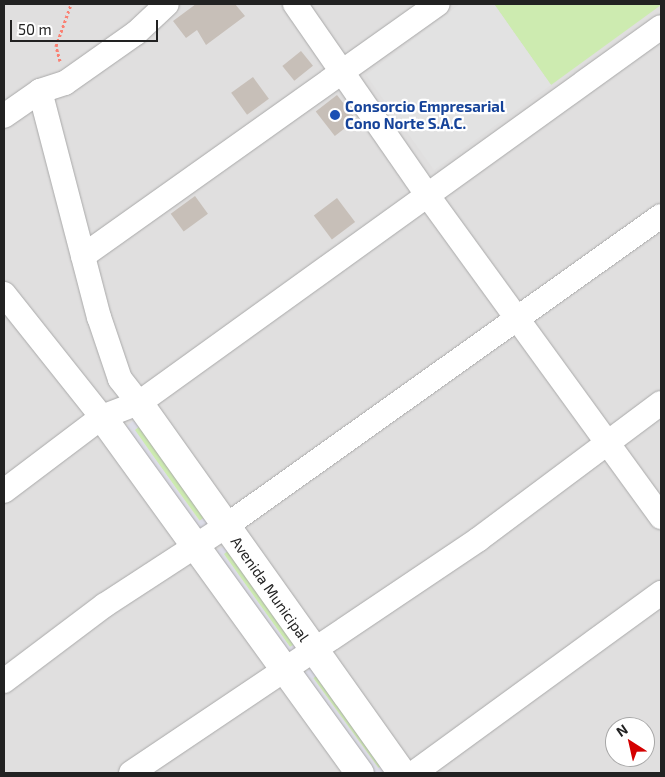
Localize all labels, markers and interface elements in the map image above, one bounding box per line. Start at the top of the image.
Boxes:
scale bar [12,10,160,42]
text: 50 m [18,20,52,38]
place label: Consorcio Empresarial Cono Norte S.A.C. [345,97,505,132]
marker: Consorcio Empresarial Cono Norte S.A.C. [329,109,341,121]
street label: Avenida Municipal [227,533,313,645]
north arrow [605,717,655,767]
text: N [613,720,631,740]

